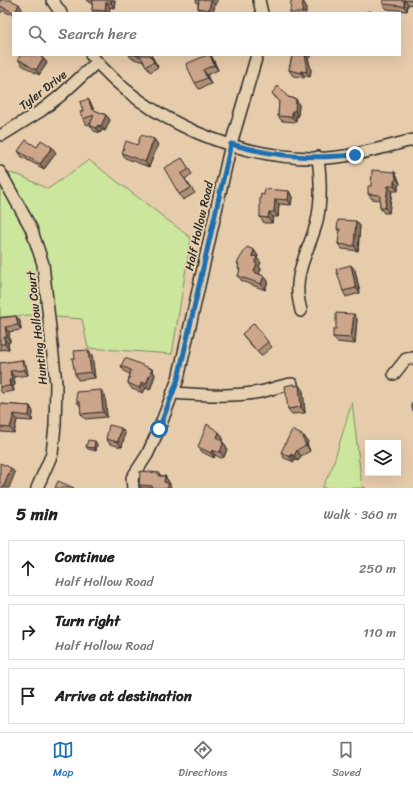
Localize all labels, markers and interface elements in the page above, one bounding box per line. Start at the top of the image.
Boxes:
search box [12,12,401,56]
text: Search here [58,21,137,47]
icon: search [26,23,48,45]
street label: Tyler Drive [14,64,72,116]
route end [346,146,364,164]
street label: Half Hollow Road [178,179,220,273]
street label: Hunting Hollow Court [20,269,54,386]
route start [150,420,168,438]
map controls [365,440,401,476]
button: layers [365,440,401,476]
text: 5 min [16,499,58,529]
text: Walk · 360 m [323,503,397,526]
text: Continue [55,544,115,570]
icon: ahead [17,557,39,579]
text: 250 m [359,557,396,580]
text: Half Hollow Road [55,570,153,593]
text: Turn right [55,608,120,634]
icon: right [17,621,39,643]
text: 110 m [363,621,396,644]
text: Half Hollow Road [55,634,153,657]
text: Arrive at destination [55,683,192,709]
icon: arrive [17,685,39,707]
tab: Map [52,739,74,782]
tab: Directions [178,739,228,782]
tab: Saved [332,739,361,782]

